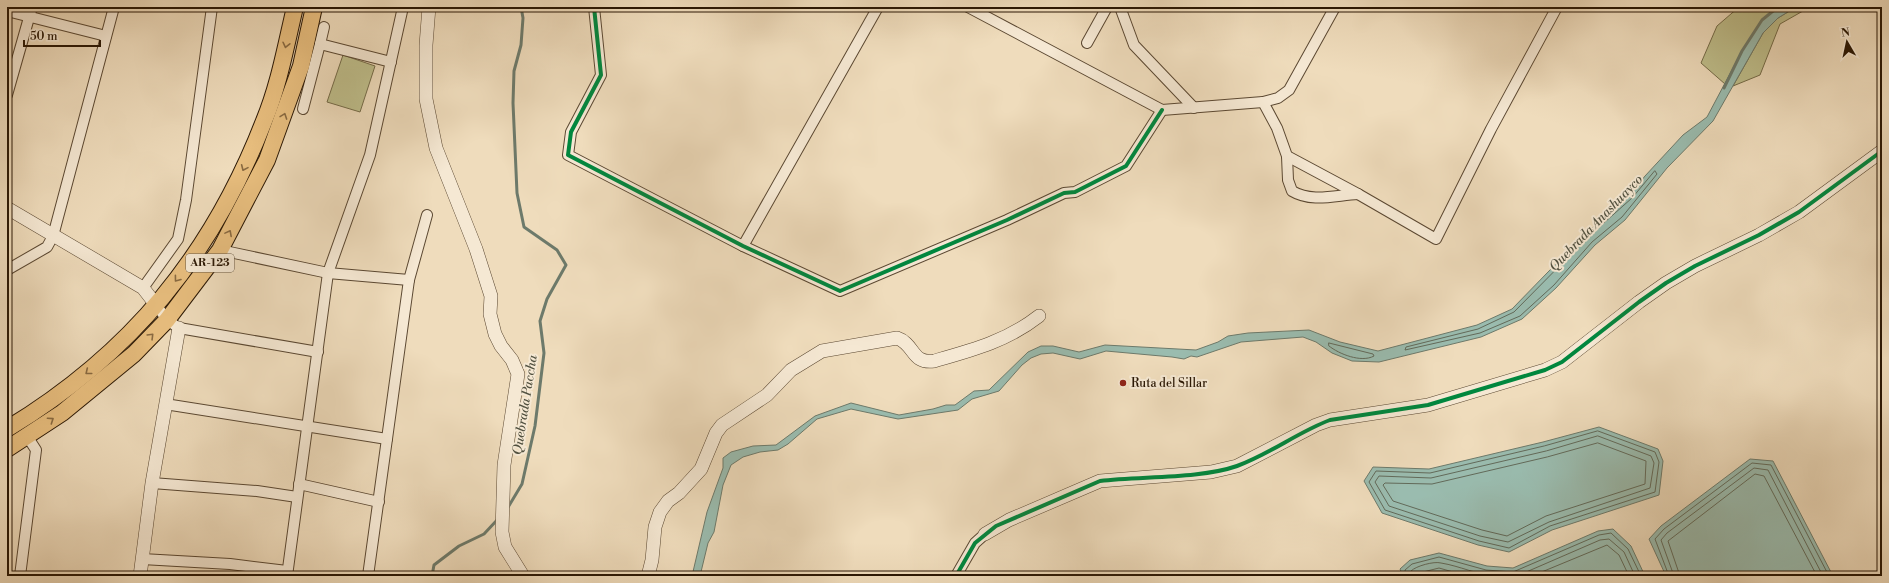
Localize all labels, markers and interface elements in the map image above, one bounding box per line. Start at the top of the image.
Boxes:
scale bar [24,22,100,48]
north arrow [1827,22,1867,62]
text: N [1840,25,1851,41]
text: 50 m [30,29,58,44]
one-way arrow [283,42,291,48]
one-way arrow [279,112,288,119]
one-way arrow [241,163,249,171]
water label: Quebrada Anashuayco [1546,171,1646,274]
one-way arrow [224,230,232,237]
road number: AR-123 [186,254,234,272]
one-way arrow [175,274,182,281]
one-way arrow [146,333,154,341]
water label: Quebrada Paccha [509,353,541,456]
one-way arrow [85,368,92,375]
place label: Ruta del Sillar [1131,376,1207,391]
marker: Ruta del Sillar [1118,378,1128,388]
one-way arrow [47,418,54,425]

